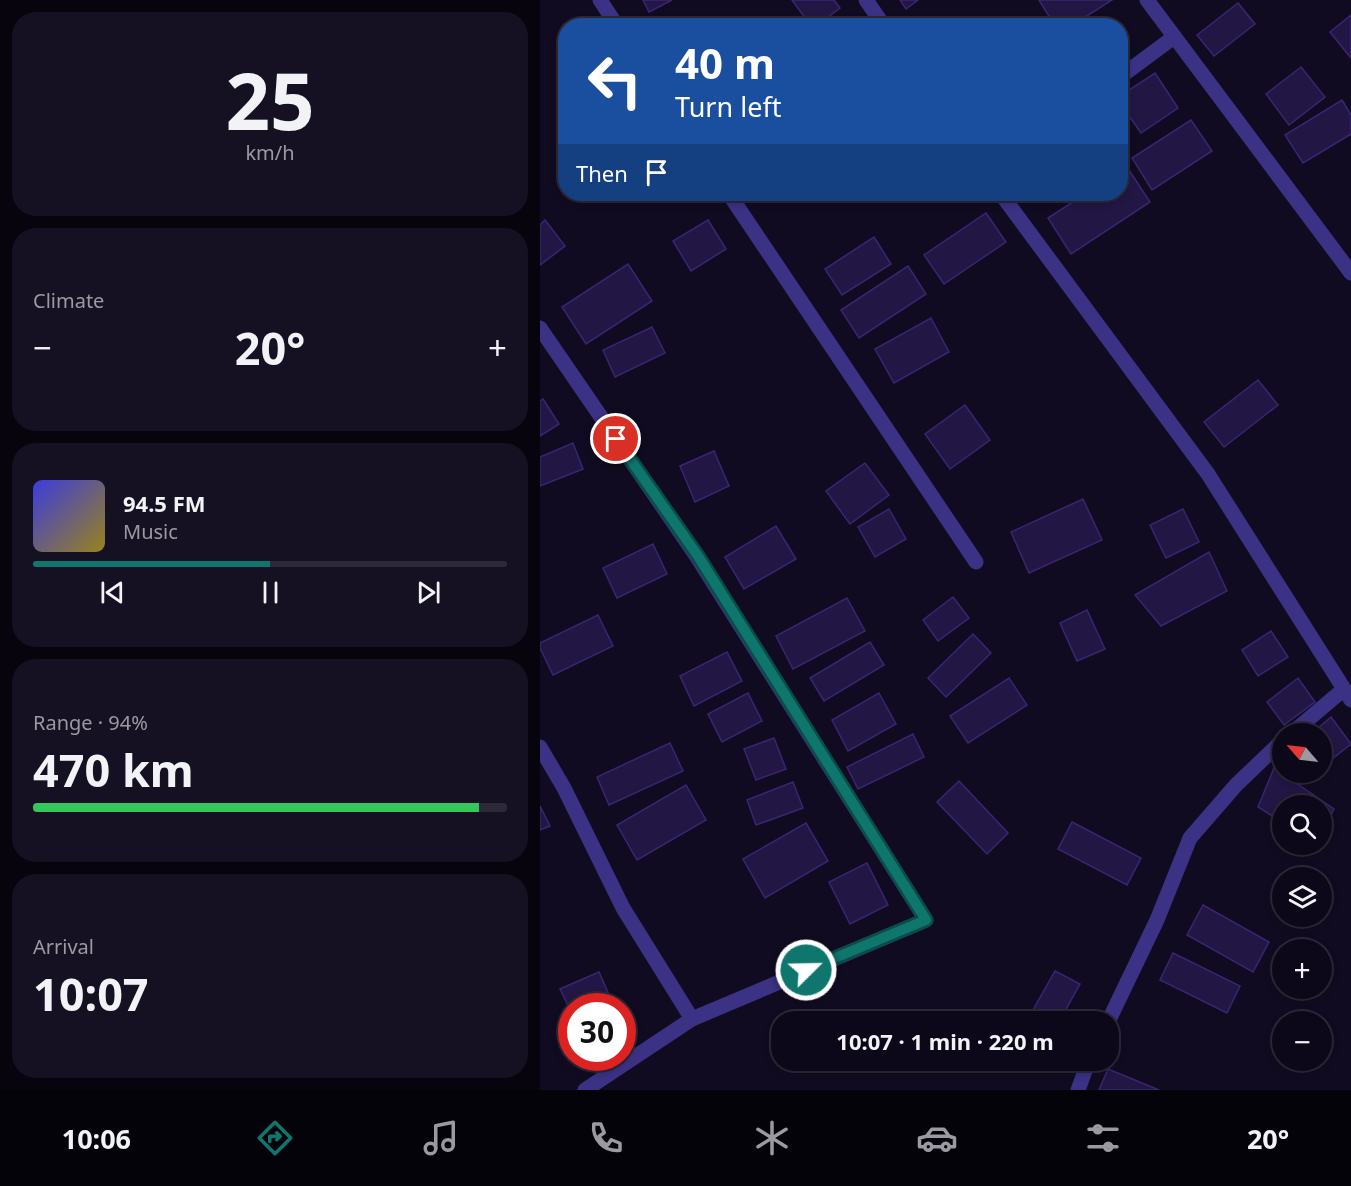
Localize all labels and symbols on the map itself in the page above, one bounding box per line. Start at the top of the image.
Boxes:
pin [590,413,641,464]
north arrow [1272,723,1332,783]
position arrow [774,938,838,1002]
speed limit sign: 30 [558,993,636,1071]

